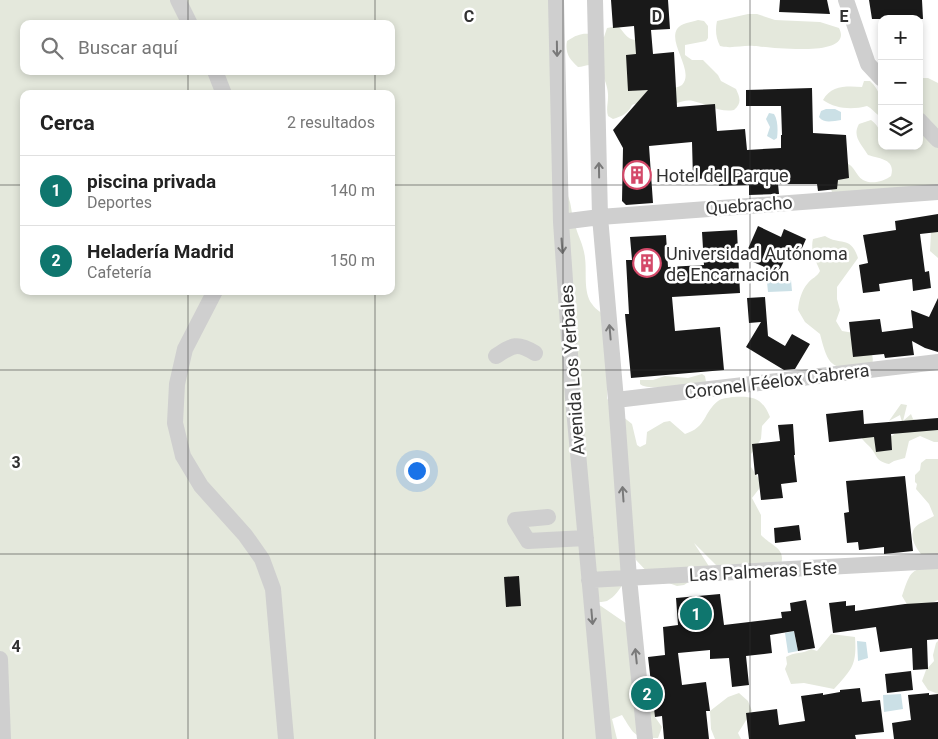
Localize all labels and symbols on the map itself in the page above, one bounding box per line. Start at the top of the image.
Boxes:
text: C [464,7,474,26]
text: D [652,7,662,26]
text: E [840,7,849,26]
one-way arrow [552,40,562,56]
building icon: Hotel del Parque [622,160,652,190]
one-way arrow [594,162,604,178]
place label: Hotel del Parque [656,165,789,186]
street label: Quebracho [705,191,793,219]
one-way arrow [558,238,567,254]
place label: Universidad Autónoma de Encarnación [666,243,848,285]
building icon: Universidad Autónoma de Encarnación [632,248,662,278]
street label: Avenida Los Yerbales [556,284,588,456]
one-way arrow [605,324,615,340]
street label: Coronel Féelox Cabrera [683,359,871,403]
text: 3 [11,453,21,472]
your location [404,458,430,484]
one-way arrow [618,486,627,502]
street label: Las Palmeras Este [688,557,838,585]
pin: 1 [680,595,712,633]
one-way arrow [588,609,597,625]
text: 4 [11,637,21,656]
one-way arrow [632,648,641,664]
pin: 2 [631,675,663,713]

